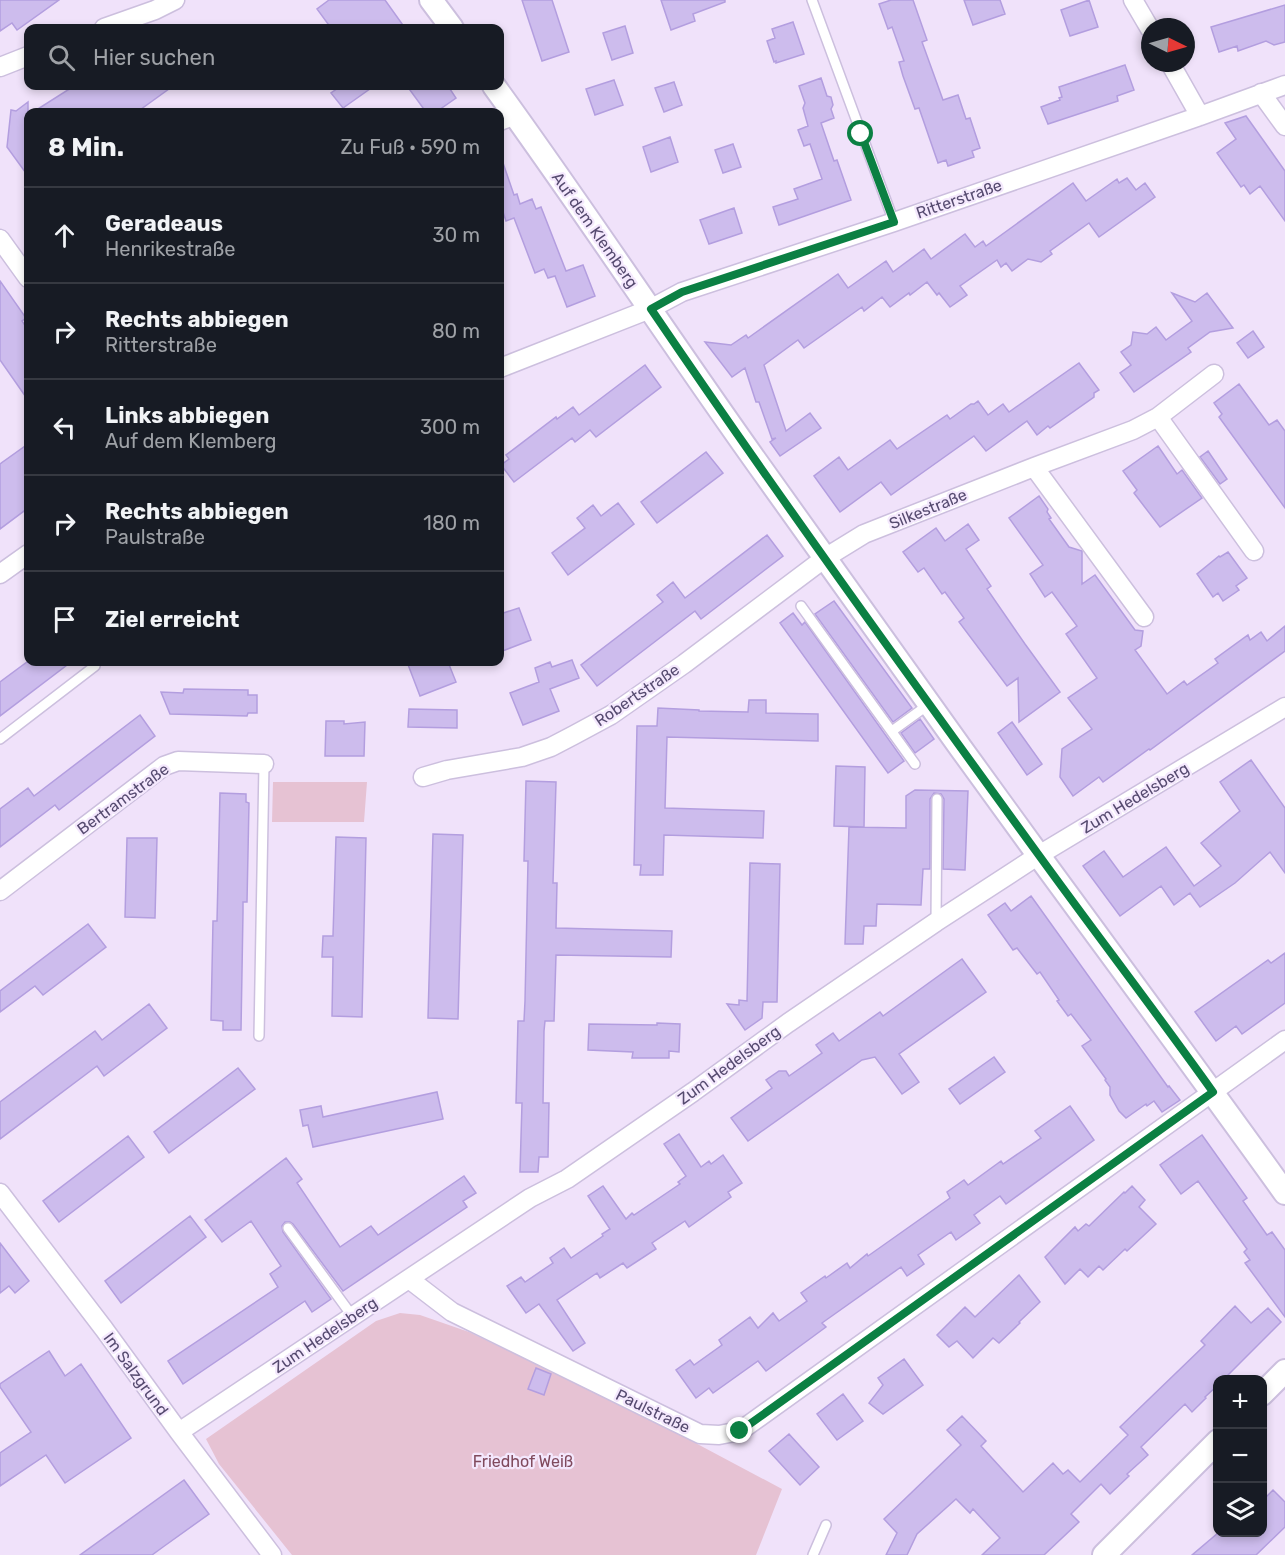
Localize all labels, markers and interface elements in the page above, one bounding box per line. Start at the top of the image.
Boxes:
north arrow [1141,18,1195,72]
search box [24,24,504,90]
icon: search [45,41,78,74]
text: Hier suchen [93,44,215,71]
route start [847,120,873,146]
text: 8 Min. [48,132,124,163]
text: Zu Fuß · 590 m [341,135,480,159]
street label: Auf dem Klemberg [548,168,642,292]
street label: Ritterstraße [914,175,1004,223]
text: Geradeaus [105,210,223,237]
icon: ahead [48,219,81,252]
text: 30 m [433,223,480,247]
text: Henrikestraße [105,237,236,261]
text: Rechts abbiegen [105,306,289,333]
icon: right [48,315,81,348]
text: 80 m [432,319,480,343]
text: Ritterstraße [105,333,217,357]
text: Links abbiegen [105,402,269,429]
icon: left [48,411,81,444]
text: 300 m [420,415,480,439]
text: Auf dem Klemberg [105,429,277,453]
street label: Silkestraße [886,485,970,533]
text: Rechts abbiegen [105,498,289,525]
icon: right [48,507,81,540]
text: 180 m [423,511,480,535]
text: Paulstraße [105,525,205,549]
icon: arrive [48,603,81,636]
text: Ziel erreicht [105,606,239,633]
street label: Robertstraße [591,660,683,730]
street label: Zum Hedelsberg [1078,758,1192,838]
street label: Bertramstraße [74,759,173,839]
street label: Zum Hedelsberg [674,1021,784,1109]
street label: Zum Hedelsberg [269,1293,381,1377]
street label: Im Salzgrund [100,1329,172,1419]
map controls [1213,1375,1267,1537]
button: + [1213,1375,1267,1429]
street label: Paulstraße [613,1385,693,1437]
route end [726,1417,752,1443]
button: − [1213,1429,1267,1483]
park label: Friedhof Weiß [473,1452,573,1471]
button: layers [1213,1483,1267,1537]

